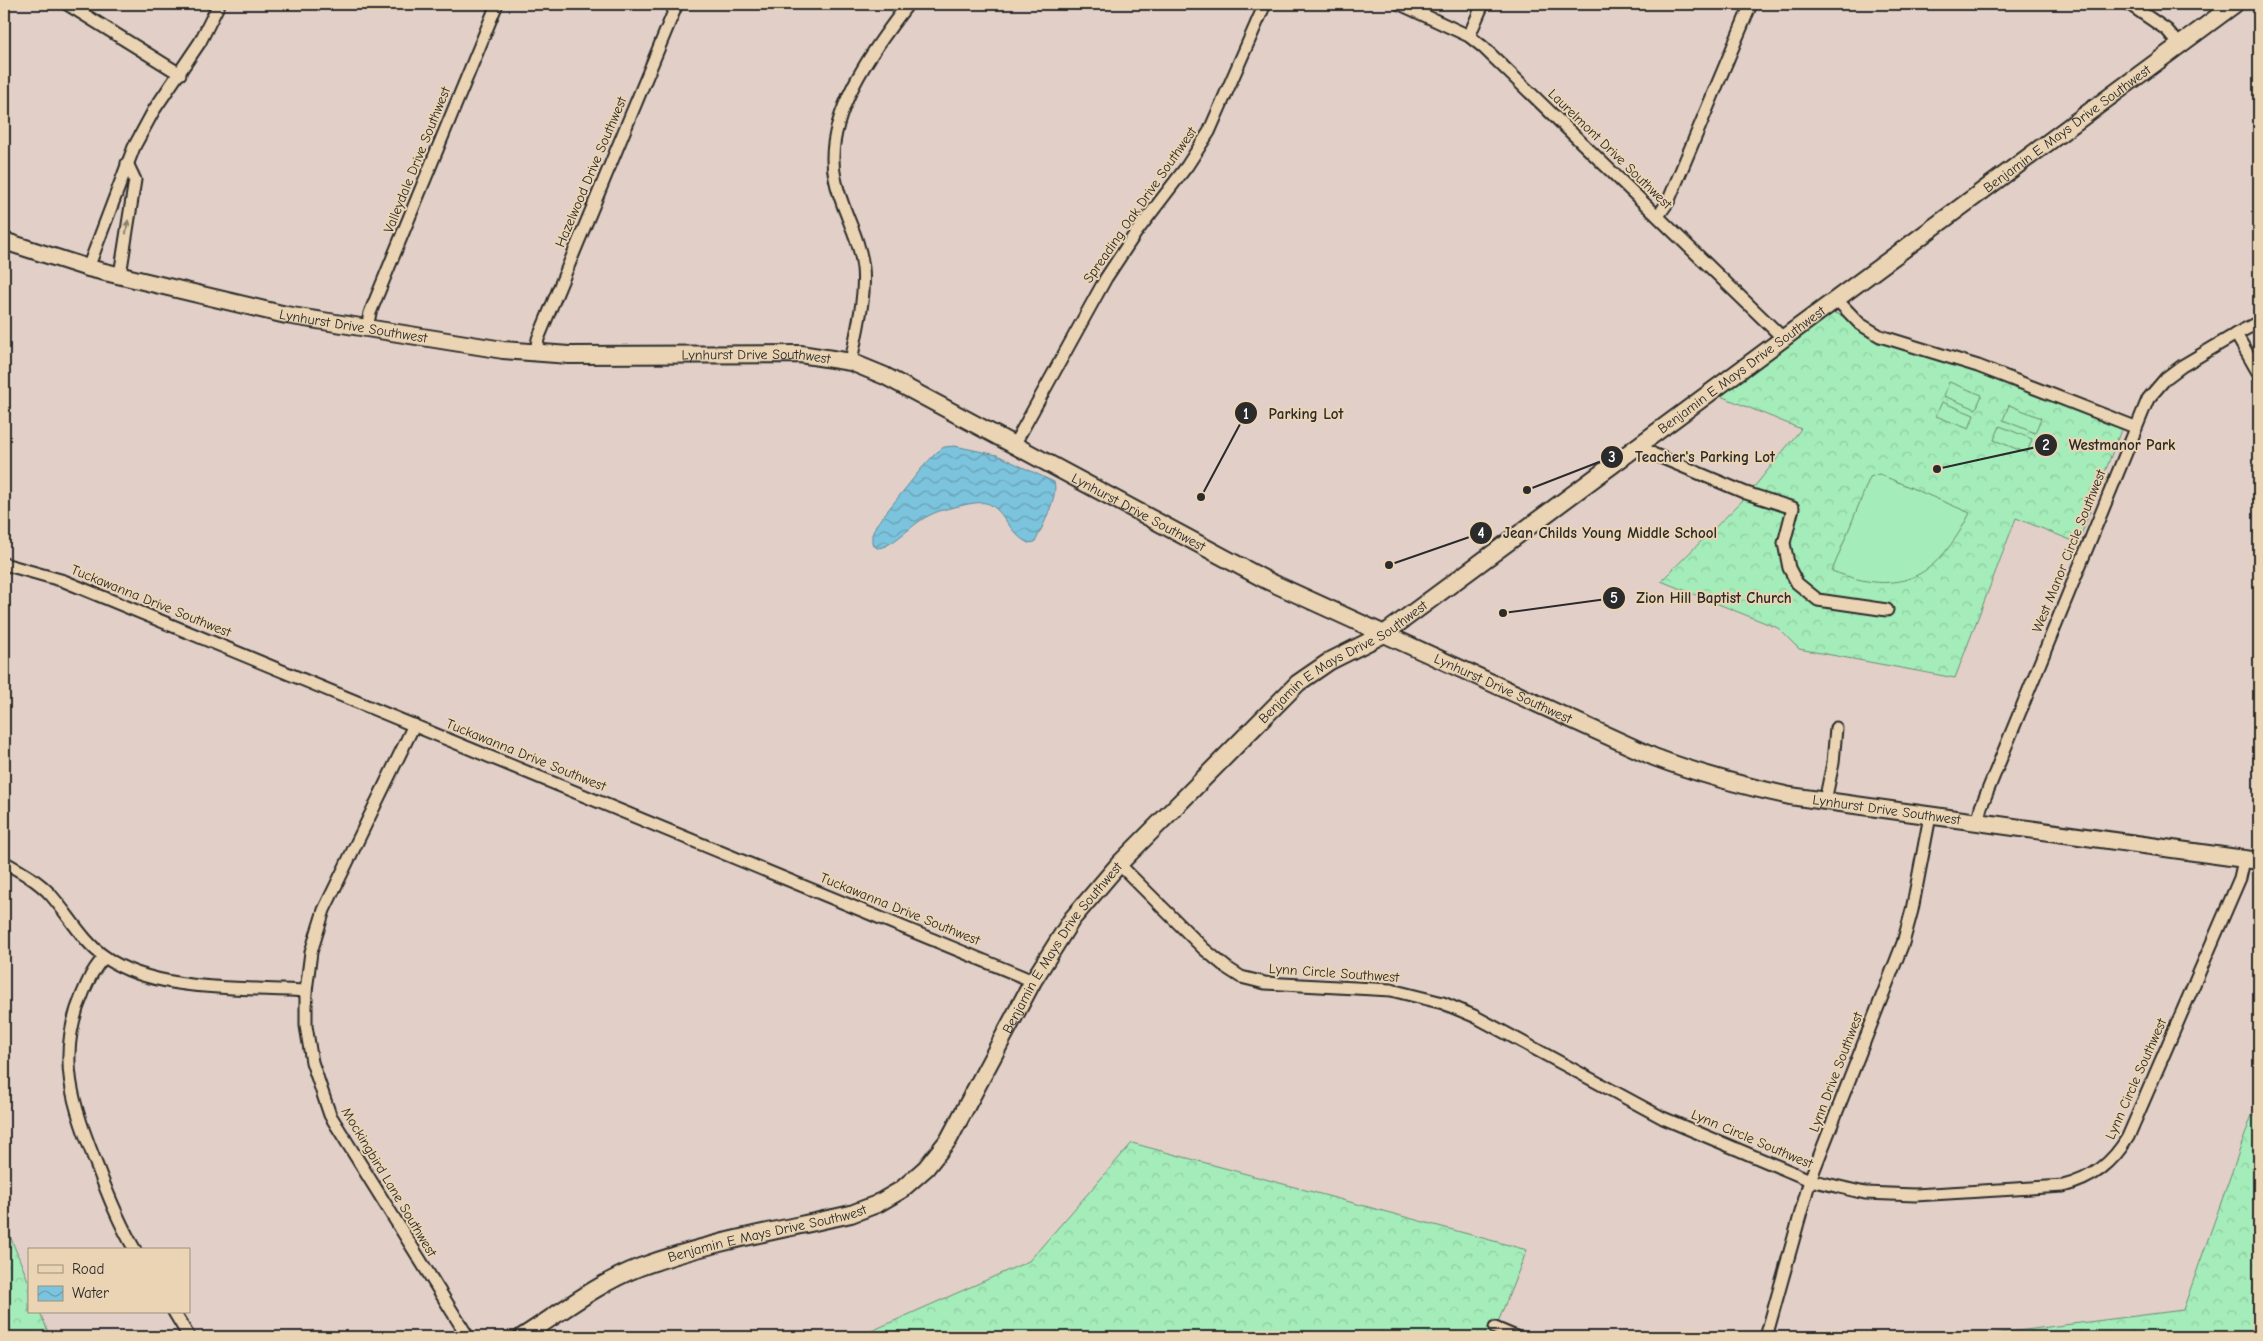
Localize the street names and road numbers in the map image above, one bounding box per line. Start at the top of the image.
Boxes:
street label: Benjamin E Mays Drive Southwest [1980,60,2155,196]
street label: Valleydale Drive Southwest [380,84,454,236]
street label: Laurelmont Drive Southwest [1545,85,1676,213]
street label: Hazelwood Drive Southwest [552,93,631,250]
street label: Spreading Oak Drive Southwest [1080,123,1201,286]
street label: Benjamin E Mays Drive Southwest [1654,301,1829,437]
street label: Lynhurst Drive Southwest [278,305,429,346]
street label: Lynhurst Drive Southwest [682,345,833,367]
street label: West Manor Circle Southwest [2028,466,2110,635]
street label: Lynhurst Drive Southwest [1069,469,1210,555]
street label: Tuckawanna Drive Southwest [68,561,234,641]
street label: Benjamin E Mays Drive Southwest [1255,596,1431,727]
street label: Lynhurst Drive Southwest [1432,649,1576,727]
street label: Tuckawanna Drive Southwest [443,715,609,795]
street label: Lynhurst Drive Southwest [1812,791,1963,828]
street label: Benjamin E Mays Drive Southwest [998,858,1126,1036]
street label: Tuckawanna Drive Southwest [817,869,983,949]
street label: Lynn Circle Southwest [1268,960,1401,986]
street label: Lynn Drive Southwest [1805,1009,1867,1134]
street label: Lynn Circle Southwest [2102,1015,2171,1142]
street label: Mockingbird Lane Southwest [338,1104,441,1261]
street label: Lynn Circle Southwest [1689,1106,1816,1173]
street label: Benjamin E Mays Drive Southwest [666,1200,870,1266]

